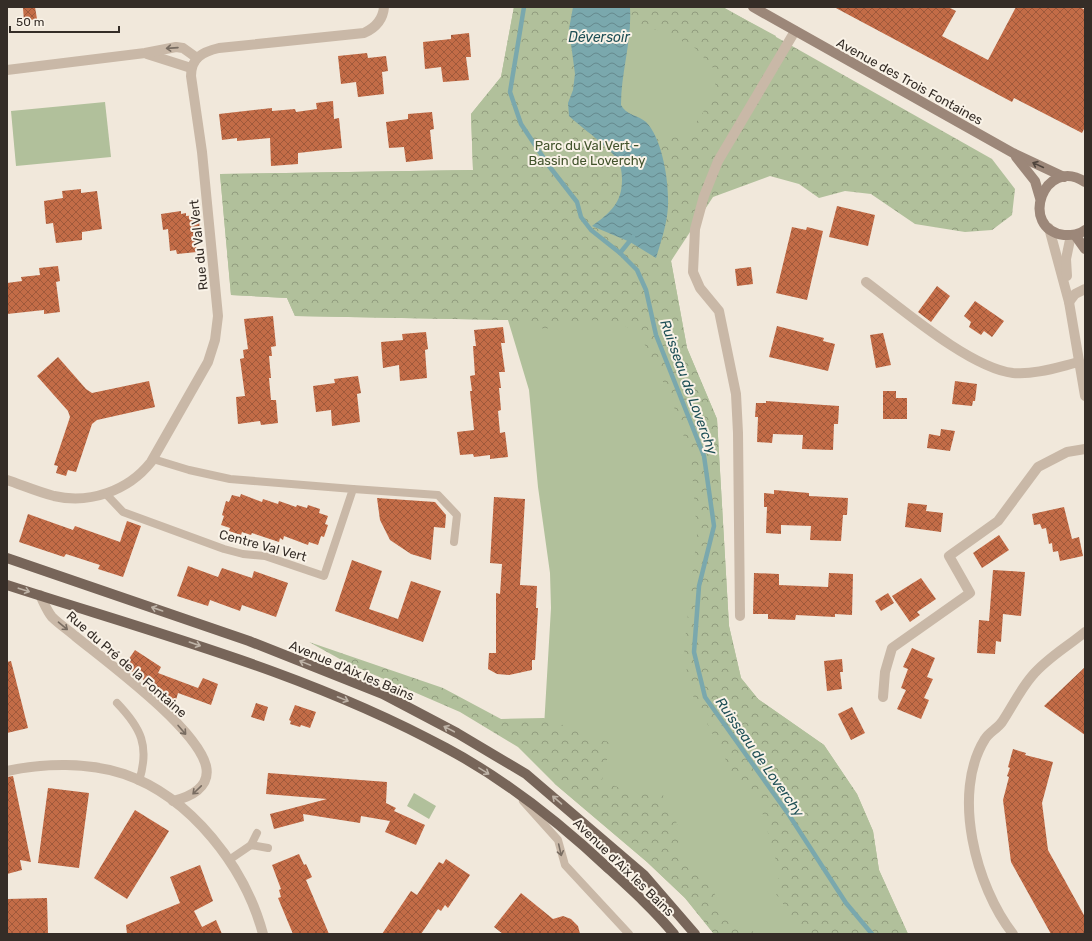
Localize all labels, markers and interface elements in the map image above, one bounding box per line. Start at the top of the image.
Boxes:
scale bar [10,8,119,34]
text: 50 m [16,15,44,29]
water label: Déversoir [568,29,630,46]
street label: Avenue des Trois Fontaines [834,35,986,128]
one-way arrow [166,44,179,51]
park label: Parc du Val Vert - Bassin de Loverchy [528,138,646,168]
one-way arrow [1033,161,1045,168]
street label: Rue du Val Vert [186,199,211,291]
water label: Ruisseau de Loverchy [656,317,721,458]
street label: Centre Val Vert [218,527,308,564]
one-way arrow [17,587,30,594]
one-way arrow [152,605,164,613]
street label: Rue du Pré de la Fontaine [64,608,190,721]
one-way arrow [58,622,69,631]
street label: Avenue d'Aix les Bains [287,637,417,704]
one-way arrow [189,640,201,648]
one-way arrow [300,659,312,667]
water label: Ruisseau de Loverchy [712,694,808,821]
one-way arrow [337,696,349,704]
one-way arrow [178,724,187,735]
one-way arrow [443,724,455,732]
one-way arrow [478,767,489,775]
one-way arrow [192,785,202,795]
one-way arrow [551,796,562,805]
street label: Avenue d'Aix les Bains [570,815,677,920]
one-way arrow [557,843,565,856]

